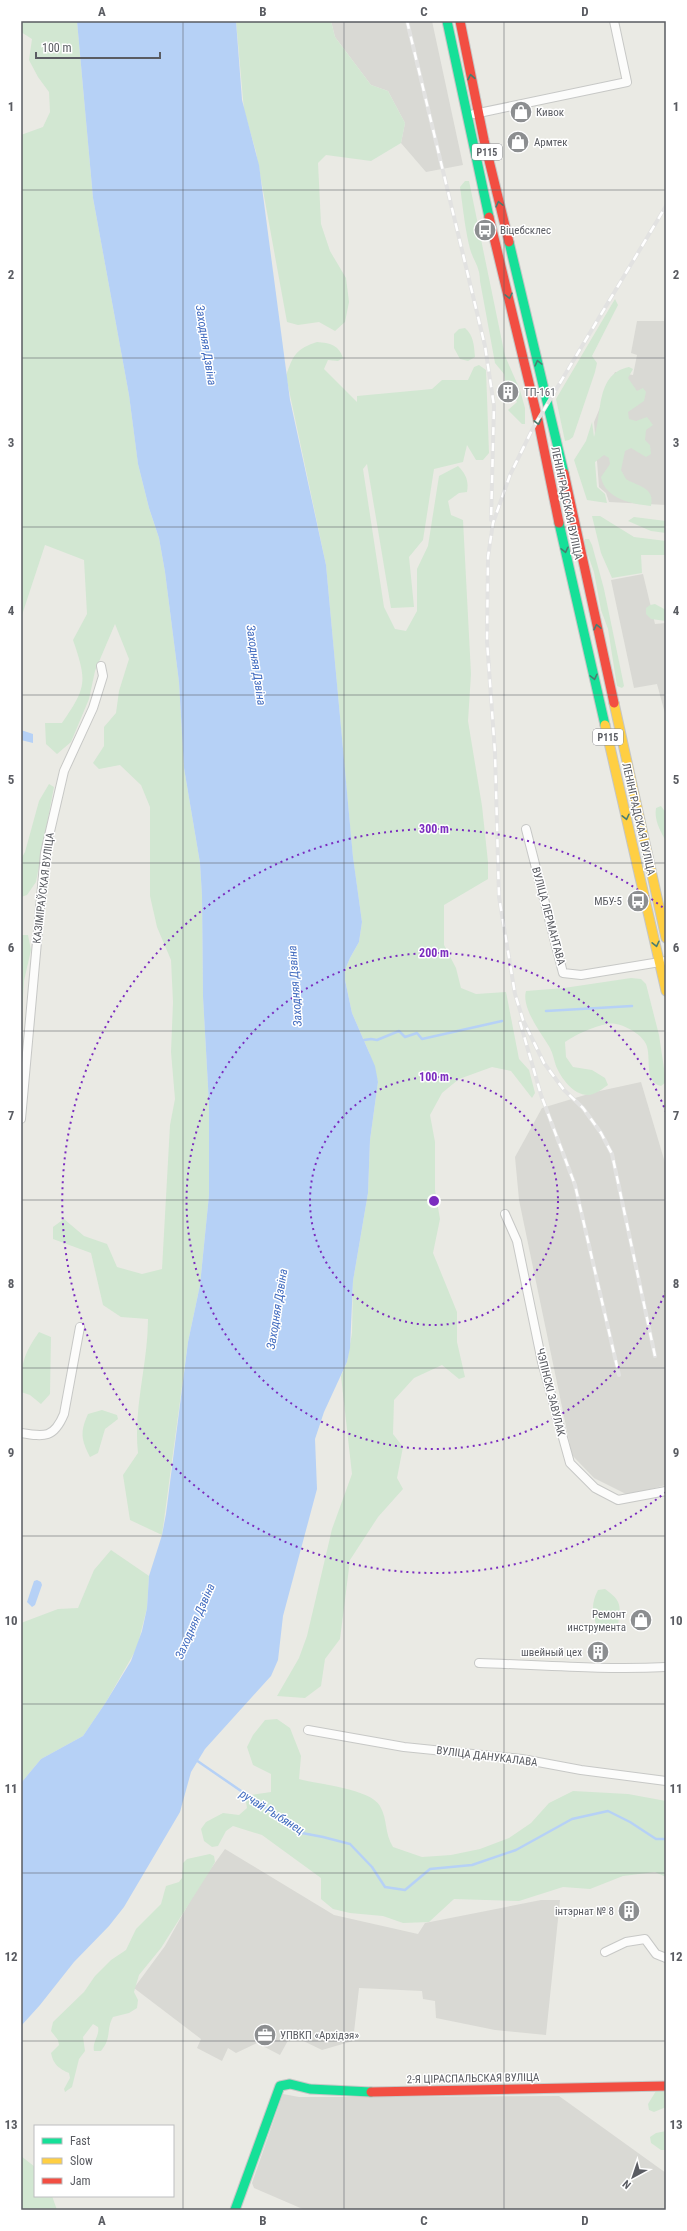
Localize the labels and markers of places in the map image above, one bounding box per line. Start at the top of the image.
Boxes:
shop icon: Кивок [508,99,534,125]
place label: Кивок [536,106,565,119]
shop icon: Армтек [505,129,531,155]
place label: Армтек [534,136,568,149]
bus stop icon: Віцебсклес [472,217,498,243]
place label: Віцебсклес [500,224,551,237]
building icon: ТП-161 [495,379,521,405]
place label: ТП-161 [524,386,556,399]
bus stop icon: МБУ-5 [625,888,651,914]
place label: МБУ-5 [594,895,622,908]
centre of rings [427,1194,441,1208]
shop icon: Ремонт инструмента [628,1607,654,1633]
place label: Ремонт инструмента [567,1608,626,1634]
building icon: швейный цех [585,1639,611,1665]
place label: швейный цех [521,1646,582,1659]
building icon: інтэрнат № 8 [616,1898,642,1924]
place label: інтэрнат № 8 [555,1905,614,1918]
office icon: УПВКП «Архідэя» [252,2022,278,2048]
place label: УПВКП «Архідэя» [280,2029,359,2042]

